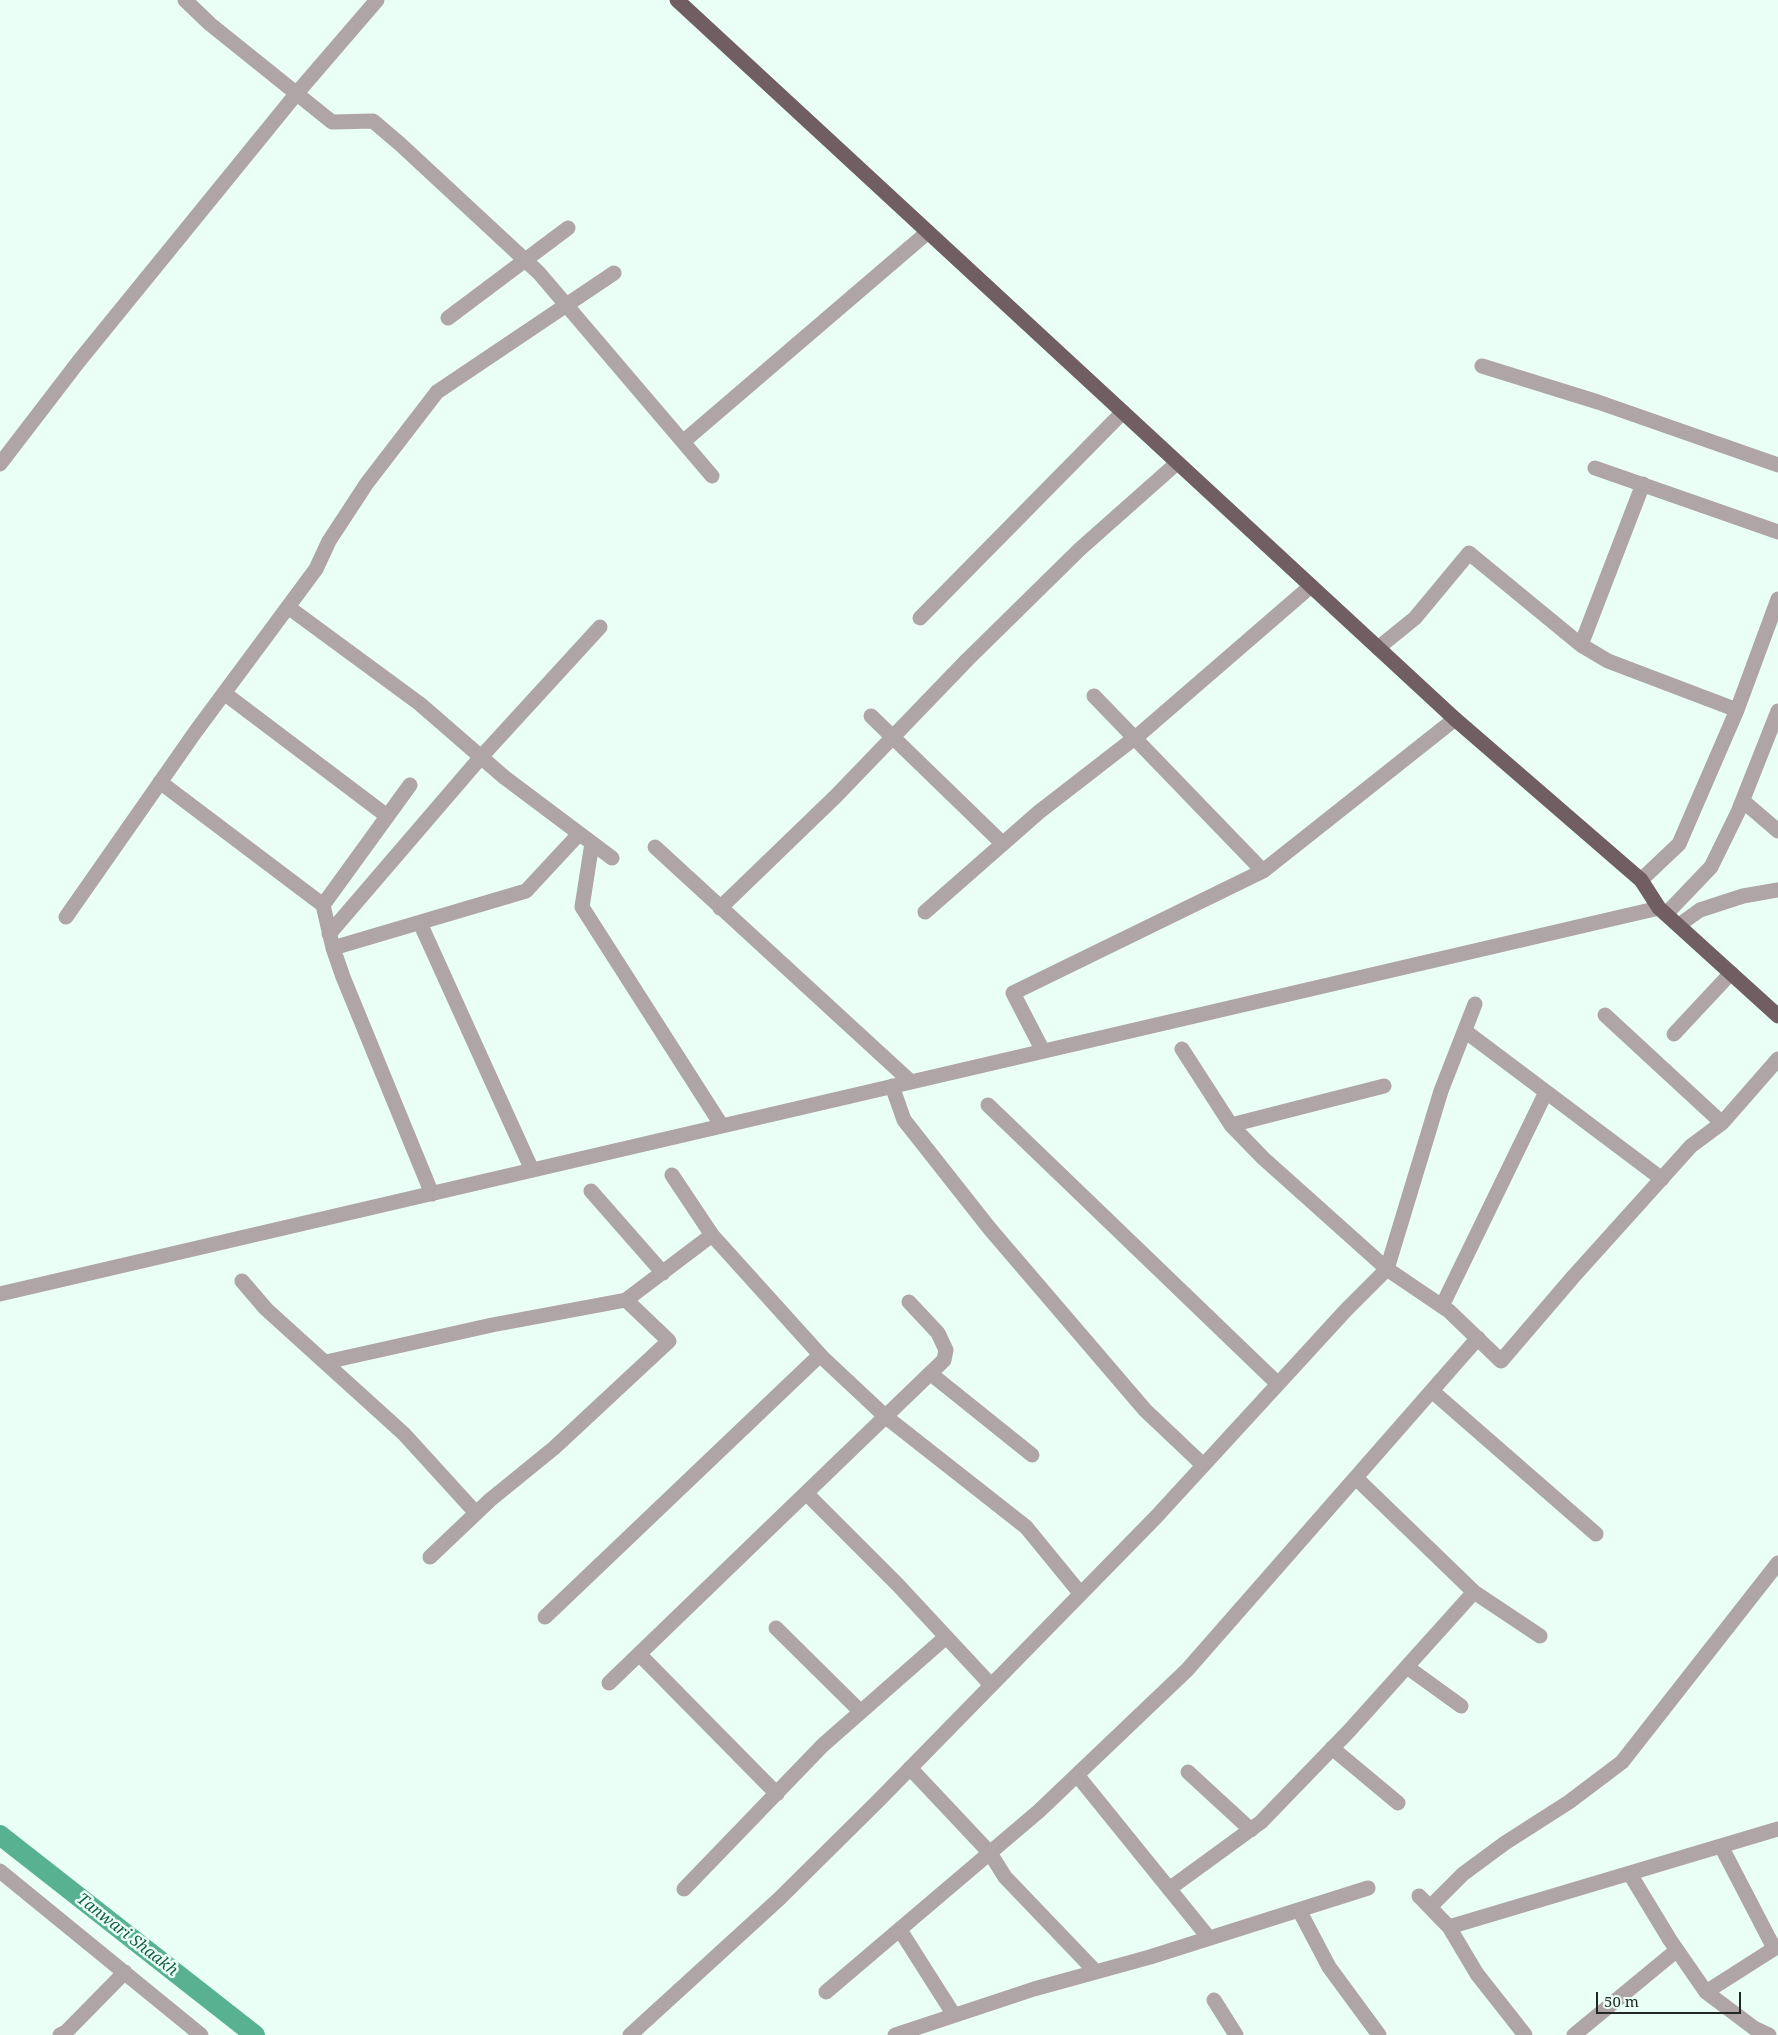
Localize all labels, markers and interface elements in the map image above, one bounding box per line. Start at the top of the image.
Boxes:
water label: Tanwari Shaakh [73,1890,181,1980]
scale bar [1598,1982,1743,2014]
text: 50 m [1604,1991,1639,2011]

